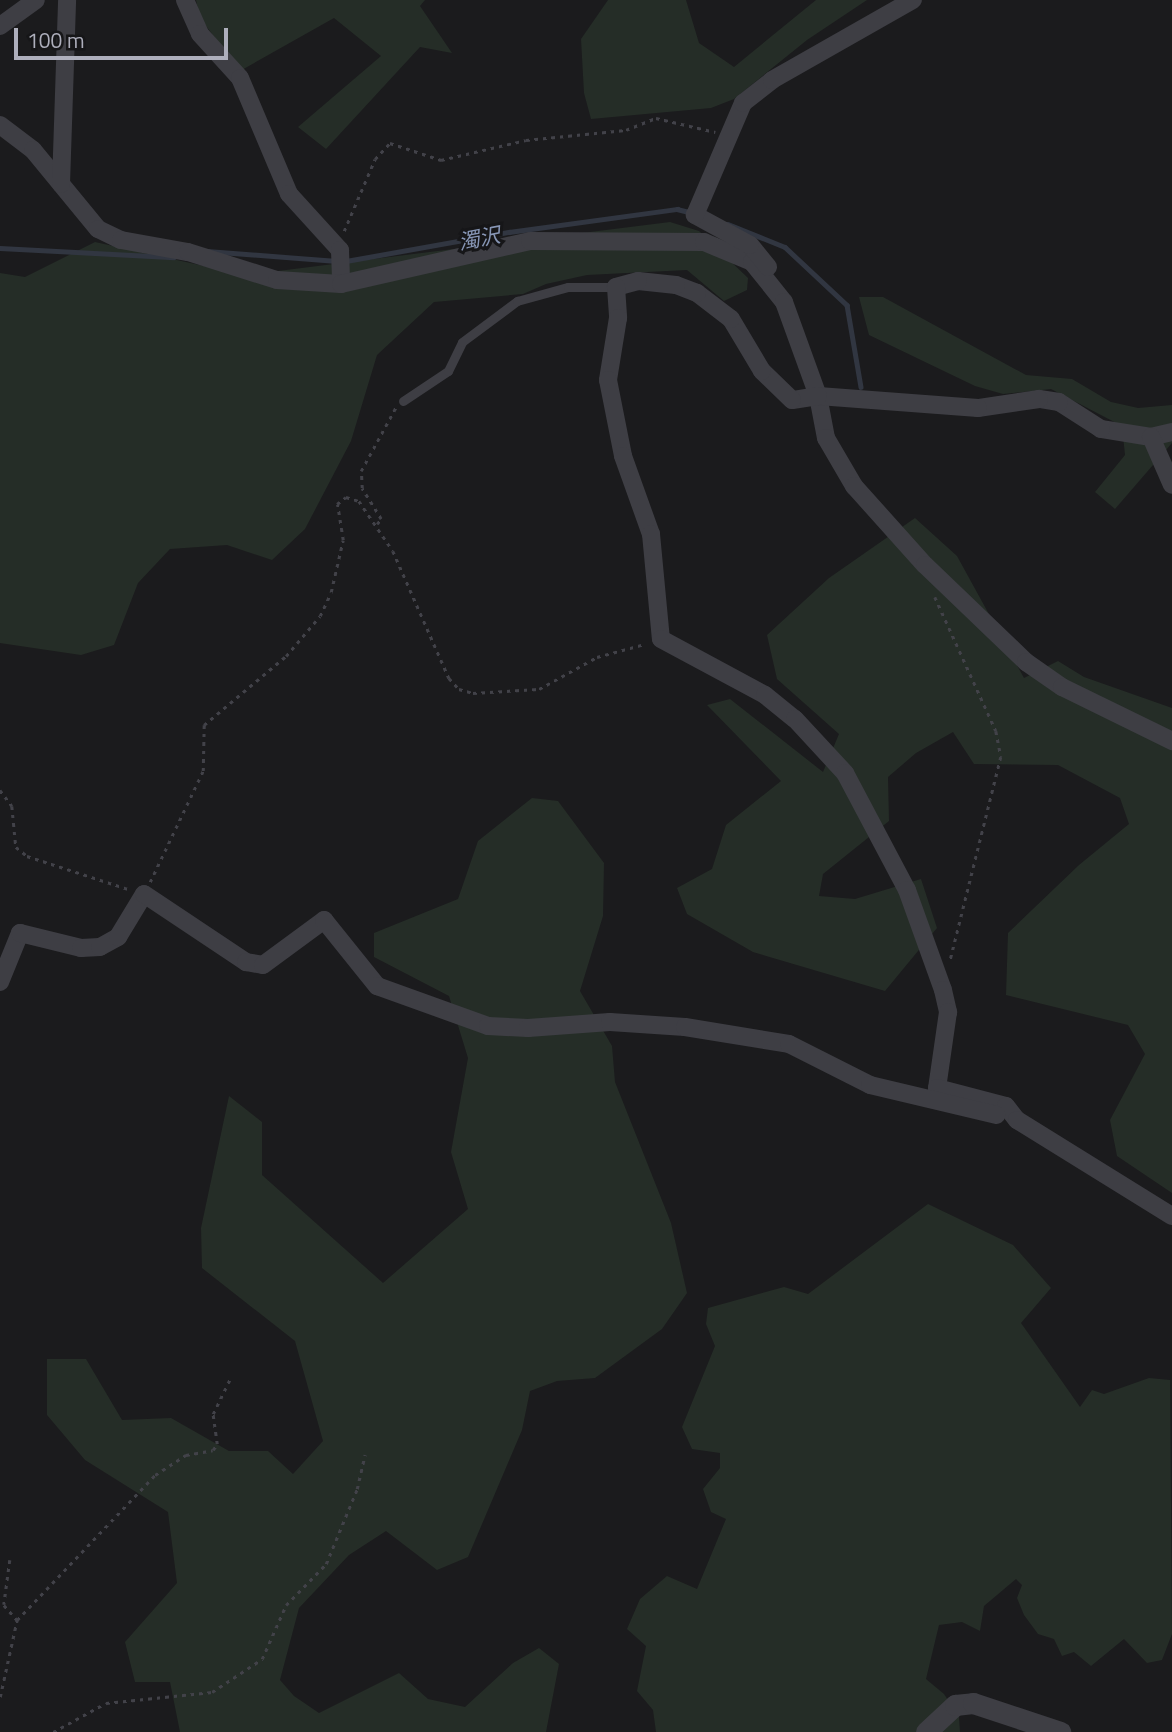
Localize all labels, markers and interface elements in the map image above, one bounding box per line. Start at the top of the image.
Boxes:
scale bar [18,14,231,58]
text: 100 m [27,24,84,56]
water label: 濁沢 [456,222,502,254]

